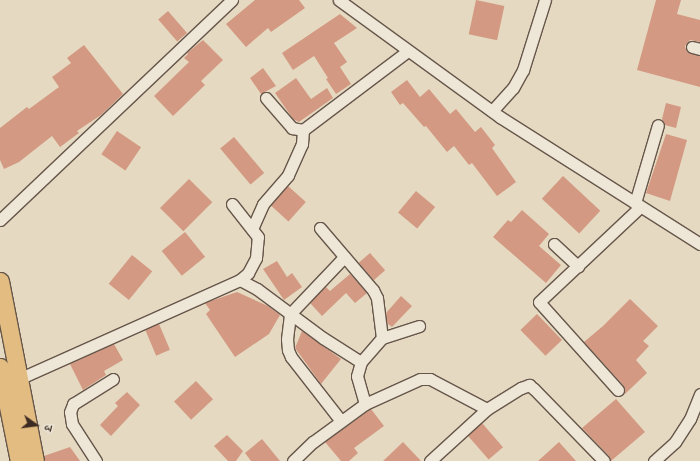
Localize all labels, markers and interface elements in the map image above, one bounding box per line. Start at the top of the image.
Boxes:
north arrow [16,405,56,445]
text: उ [39,423,56,433]

